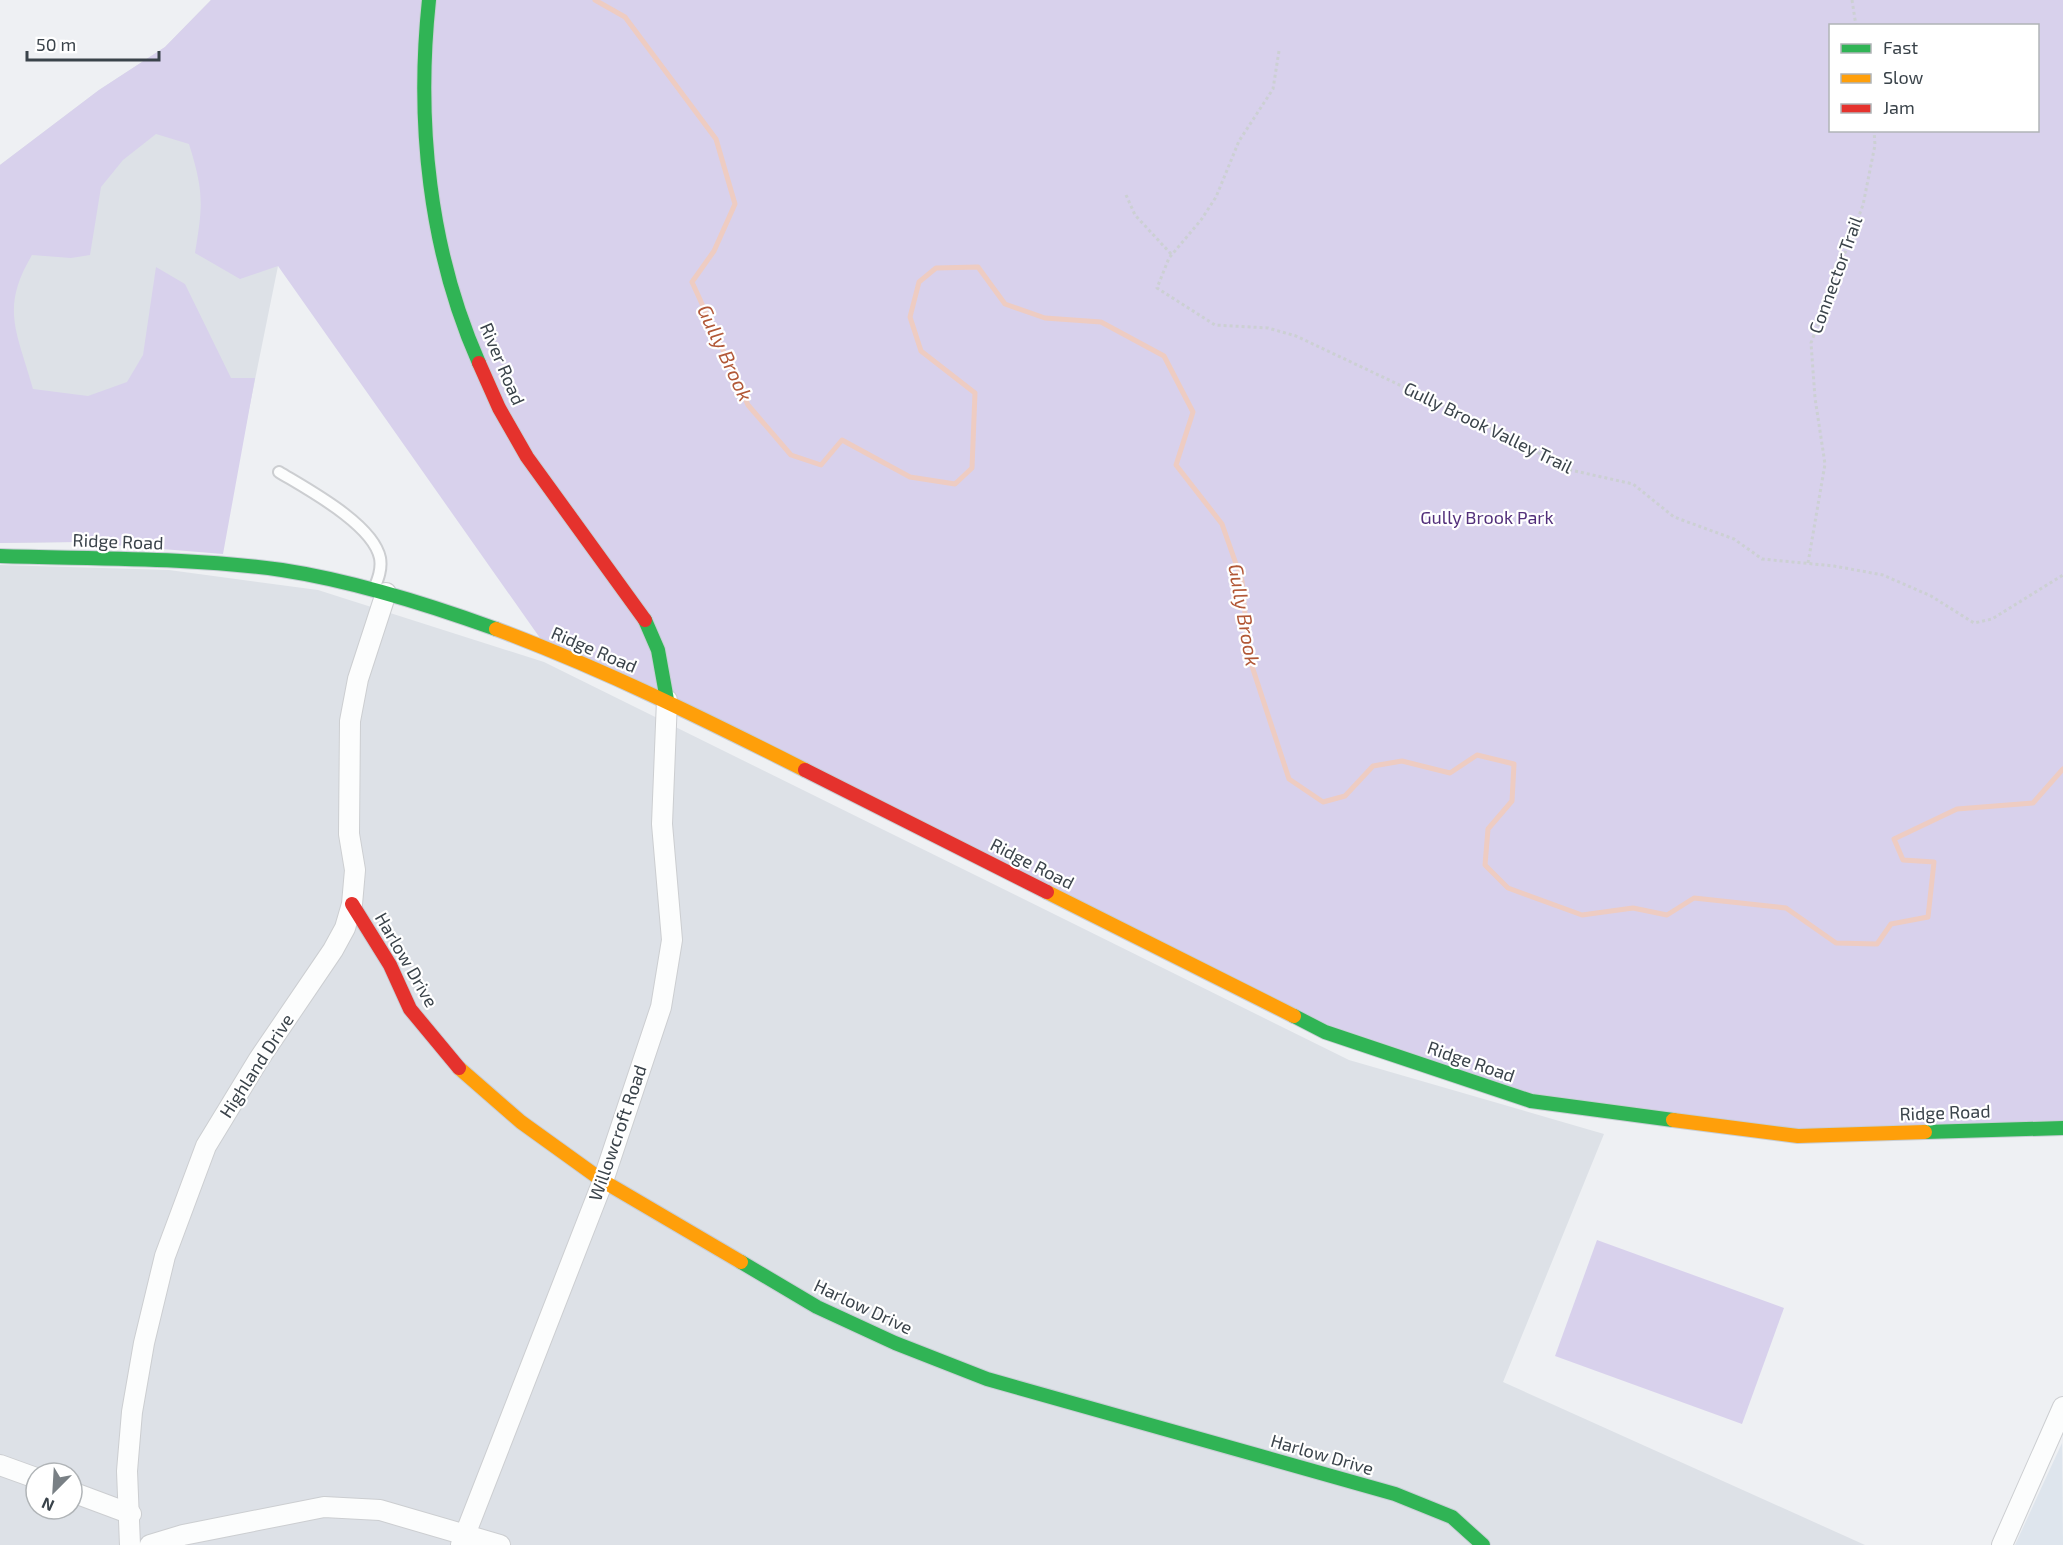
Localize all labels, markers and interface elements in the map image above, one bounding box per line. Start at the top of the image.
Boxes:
scale bar [27,24,159,62]
legend [1829,24,2039,132]
text: 50 m [36,33,76,55]
text: Fast [1883,36,1918,58]
text: Slow [1883,66,1924,88]
text: Jam [1883,96,1915,118]
street label: Connector Trail [1804,212,1867,336]
water label: Gully Brook [692,301,759,405]
street label: River Road [476,319,530,408]
street label: Gully Brook Valley Trail [1400,377,1577,478]
park label: Gully Brook Park [1420,506,1554,528]
street label: Ridge Road [72,528,164,554]
water label: Gully Brook [1223,562,1266,668]
street label: Ridge Road [548,621,641,677]
street label: Ridge Road [987,833,1078,894]
street label: Harlow Drive [371,908,443,1011]
street label: Highland Drive [214,1009,298,1122]
street label: Ridge Road [1425,1036,1518,1086]
street label: Willowcroft Road [583,1062,651,1204]
street label: Ridge Road [1899,1099,1991,1125]
street label: Harlow Drive [811,1274,916,1338]
street label: Harlow Drive [1268,1429,1376,1479]
north arrow [24,1461,84,1521]
text: N [39,1494,57,1516]

